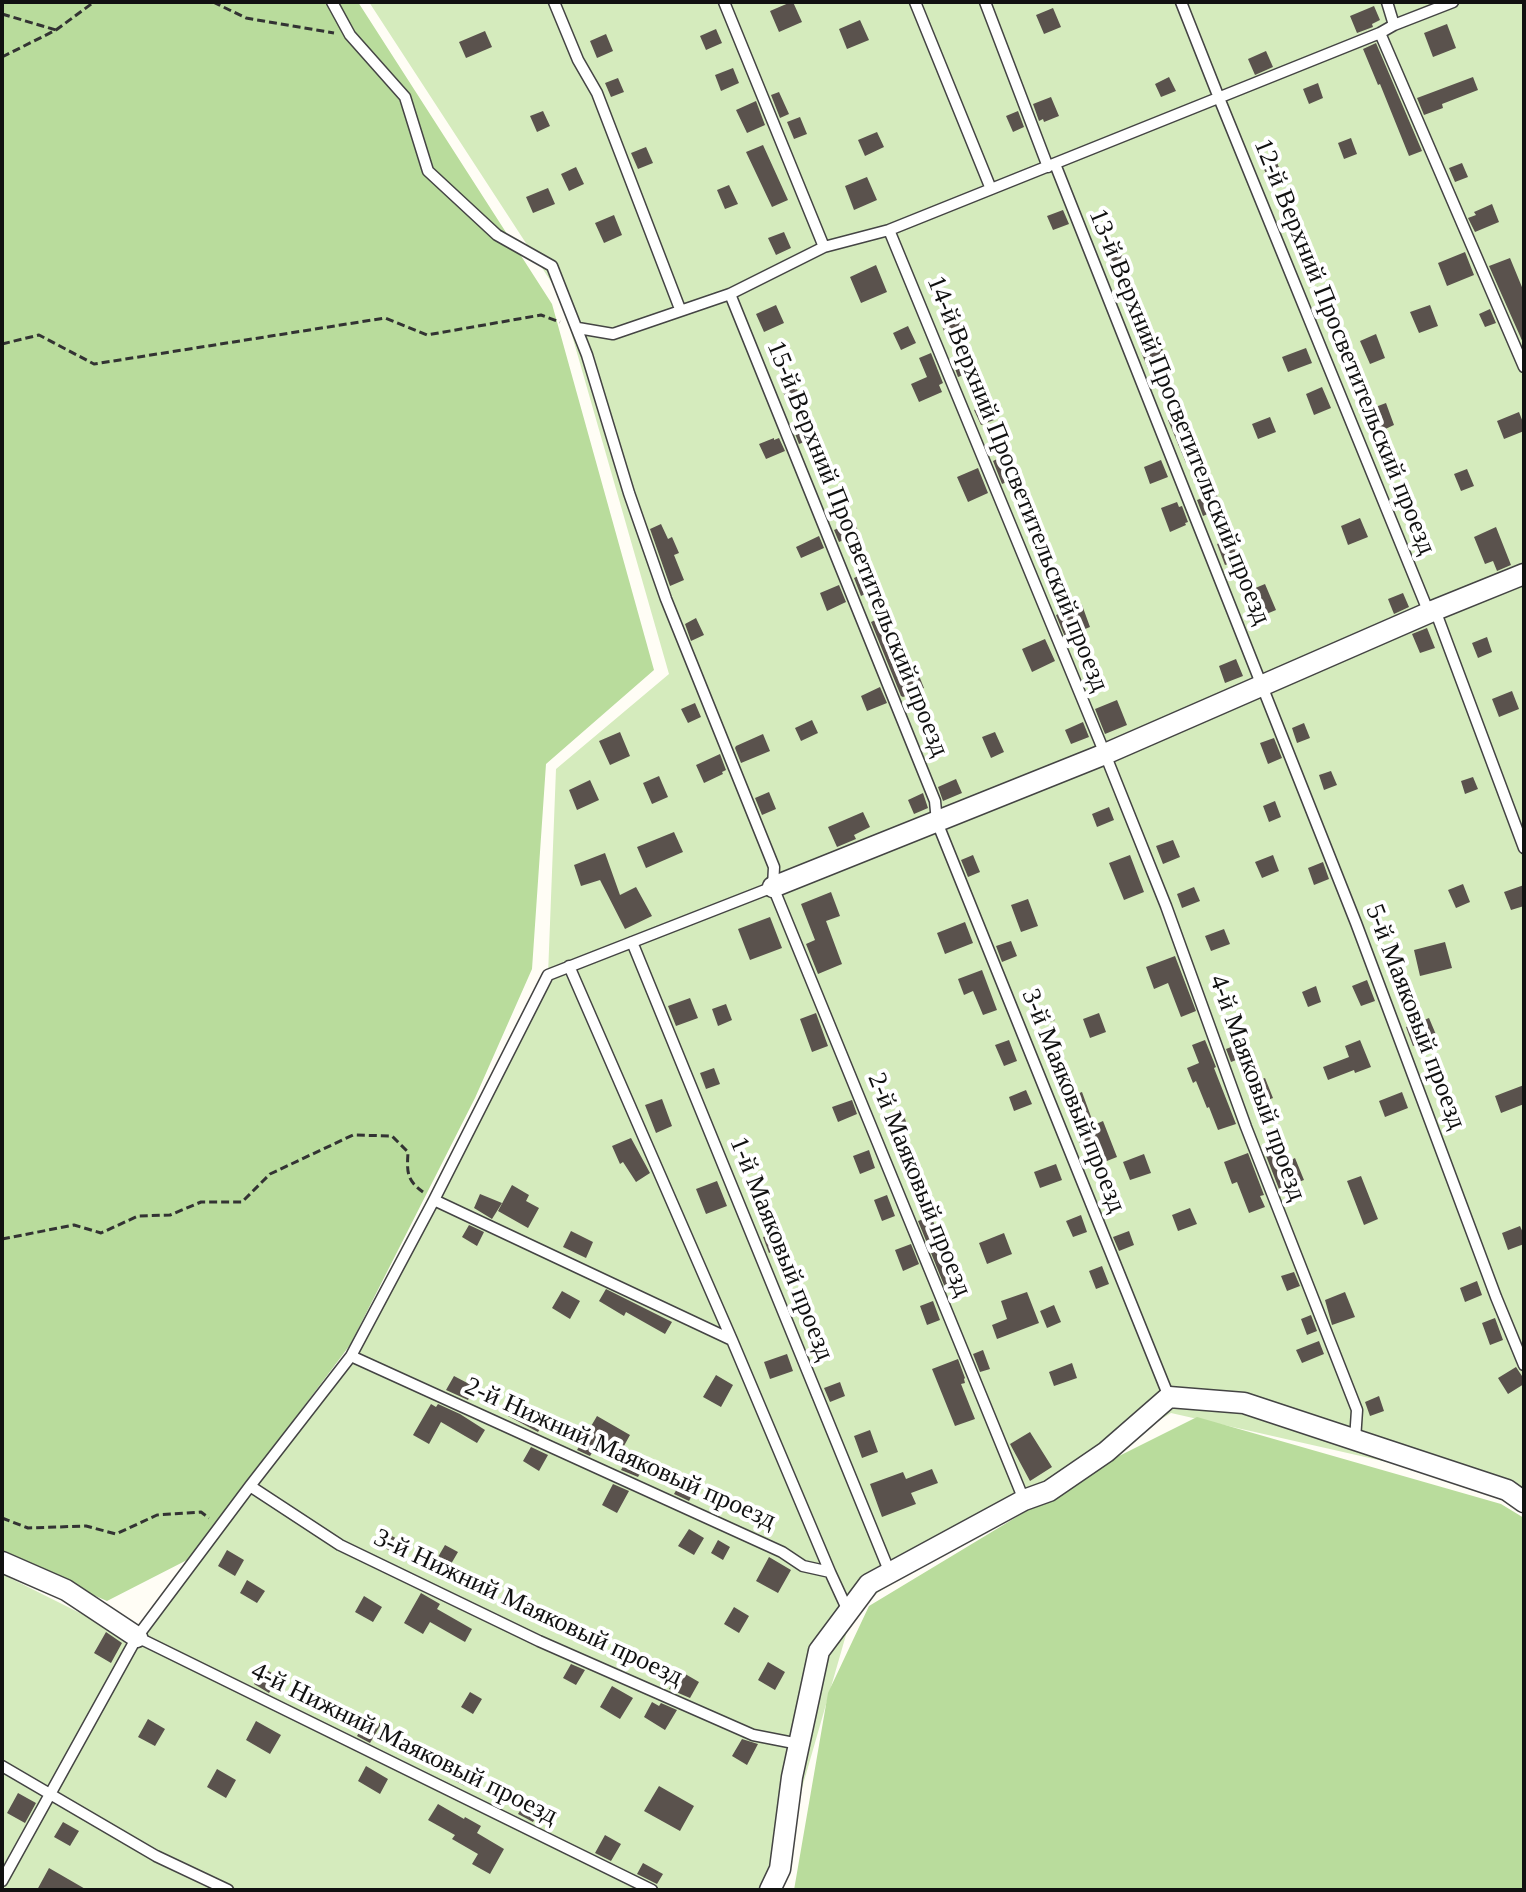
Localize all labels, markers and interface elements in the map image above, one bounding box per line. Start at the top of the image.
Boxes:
street label: 12-й Верхний Просветительский проезд [1246,135,1442,559]
street label: 13-й Верхний Просветительский проезд [1081,205,1277,629]
street label: 14-й Верхний Просветительский проезд [919,272,1115,696]
street label: 15-й Верхний Просветительский проезд [759,337,955,761]
street label: 5-й Маяковый проезд [1358,900,1472,1134]
street label: 4-й Маяковый проезд [1202,971,1312,1205]
street label: 3-й Маяковый проезд [1014,985,1132,1217]
street label: 2-й Маяковый проезд [860,1069,978,1301]
street label: 1-й Маяковый проезд [722,1133,840,1365]
street label: 2-й Нижний Маяковый проезд [460,1371,780,1537]
street label: 3-й Нижний Маяковый проезд [369,1523,687,1693]
street label: 4-й Нижний Маяковый проезд [246,1656,562,1832]

